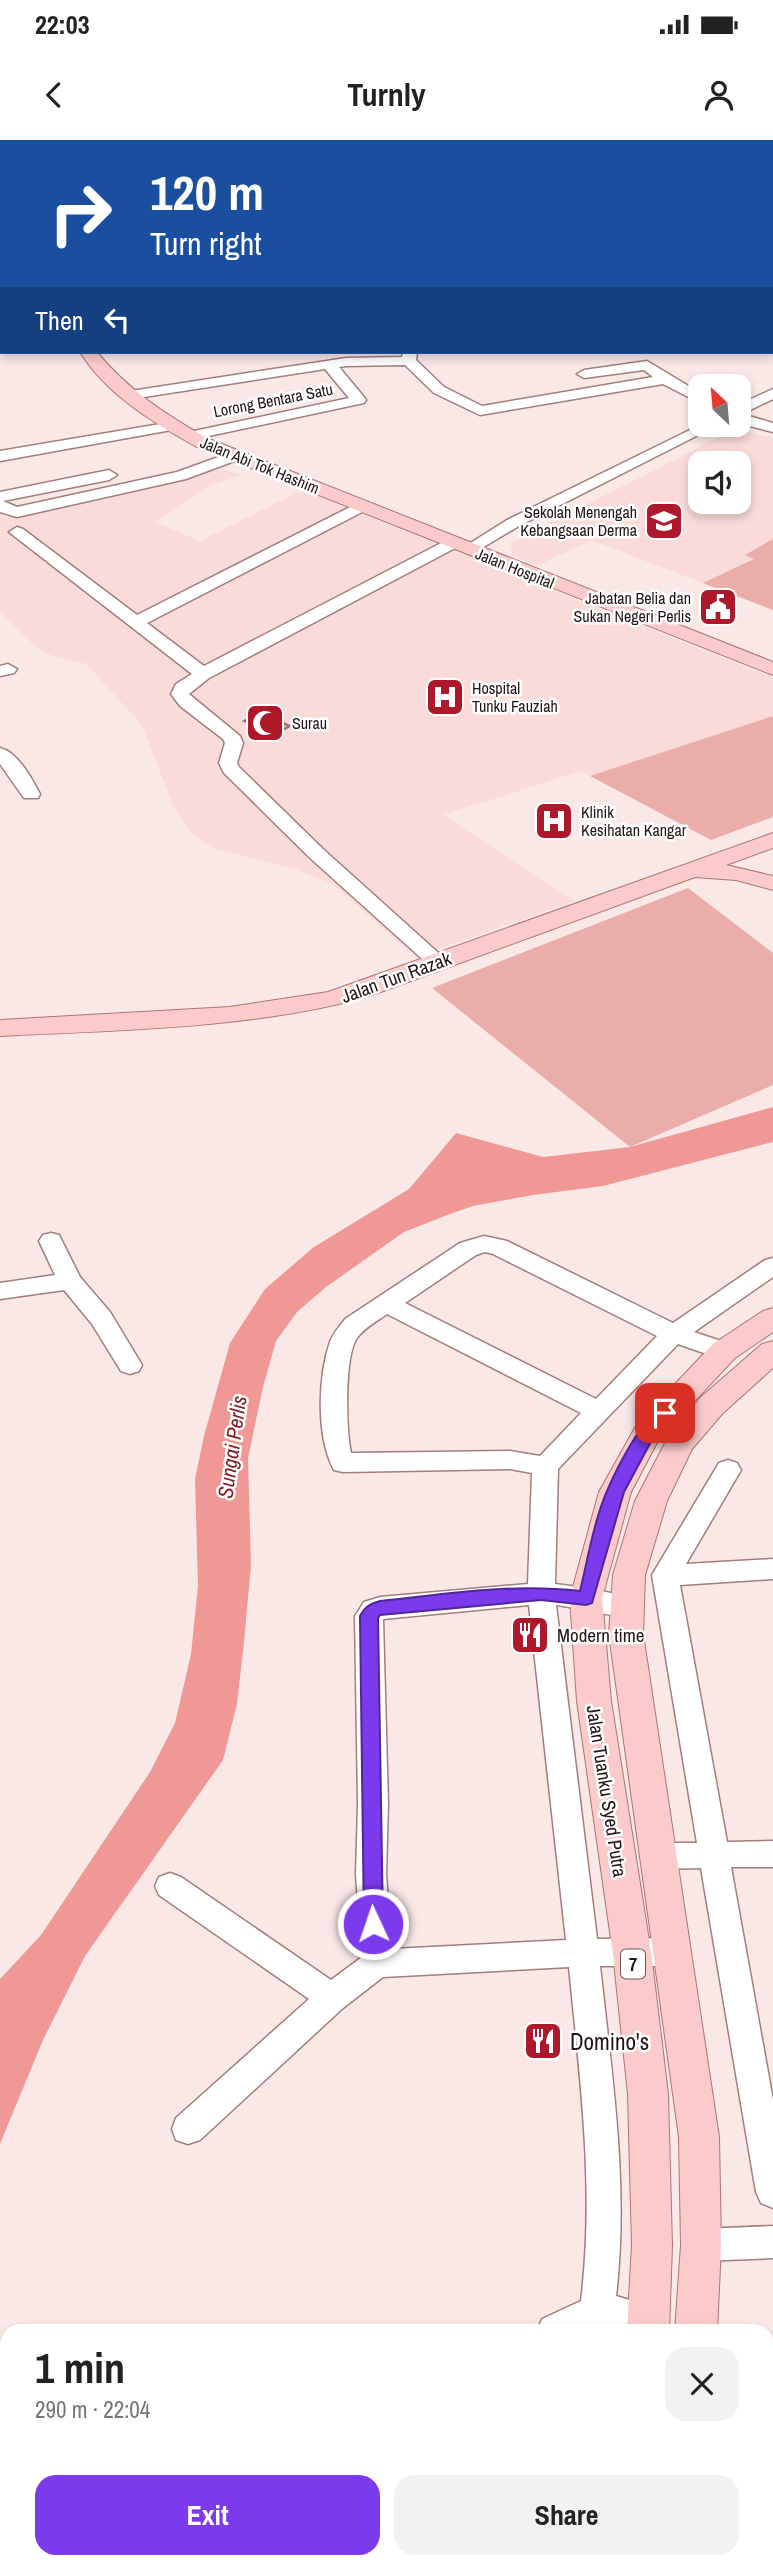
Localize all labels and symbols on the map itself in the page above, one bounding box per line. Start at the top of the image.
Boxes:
north arrow [688,374,751,438]
street label: Lorong Bentara Satu [211,378,335,422]
street label: Jalan Abi Tok Hashim [197,431,323,499]
school or university icon: Sekolah Menengah Kebangsaan Derma [643,500,685,542]
place label: Sekolah Menengah Kebangsaan Derma [520,501,638,541]
street label: Jalan Hospital [472,542,558,594]
public building icon: Jabatan Belia dan Sukan Negeri Perlis [697,586,739,628]
place label: Jabatan Belia dan Sukan Negeri Perlis [574,587,691,627]
hospital icon: Hospital Tunku Fauziah [424,676,466,718]
place label: Hospital Tunku Fauziah [472,677,558,717]
mosque icon: Surau [244,702,286,744]
place label: Surau [292,712,327,734]
hospital icon: Klinik Kesihatan Kangar [533,800,575,842]
place label: Klinik Kesihatan Kangar [581,801,687,841]
street label: Jalan Tun Razak [337,945,455,1009]
pin [635,1383,695,1443]
water label: Sungai Perlis [210,1393,254,1500]
restaurant icon: Modern time [509,1614,551,1656]
place label: Modern time [557,1622,644,1648]
street label: Jalan Tuanku Syed Putra [581,1703,633,1879]
position arrow [336,1887,410,1961]
road number: 7 [621,1950,645,1978]
restaurant icon: Domino's [522,2020,564,2062]
place label: Domino's [570,2026,649,2057]

